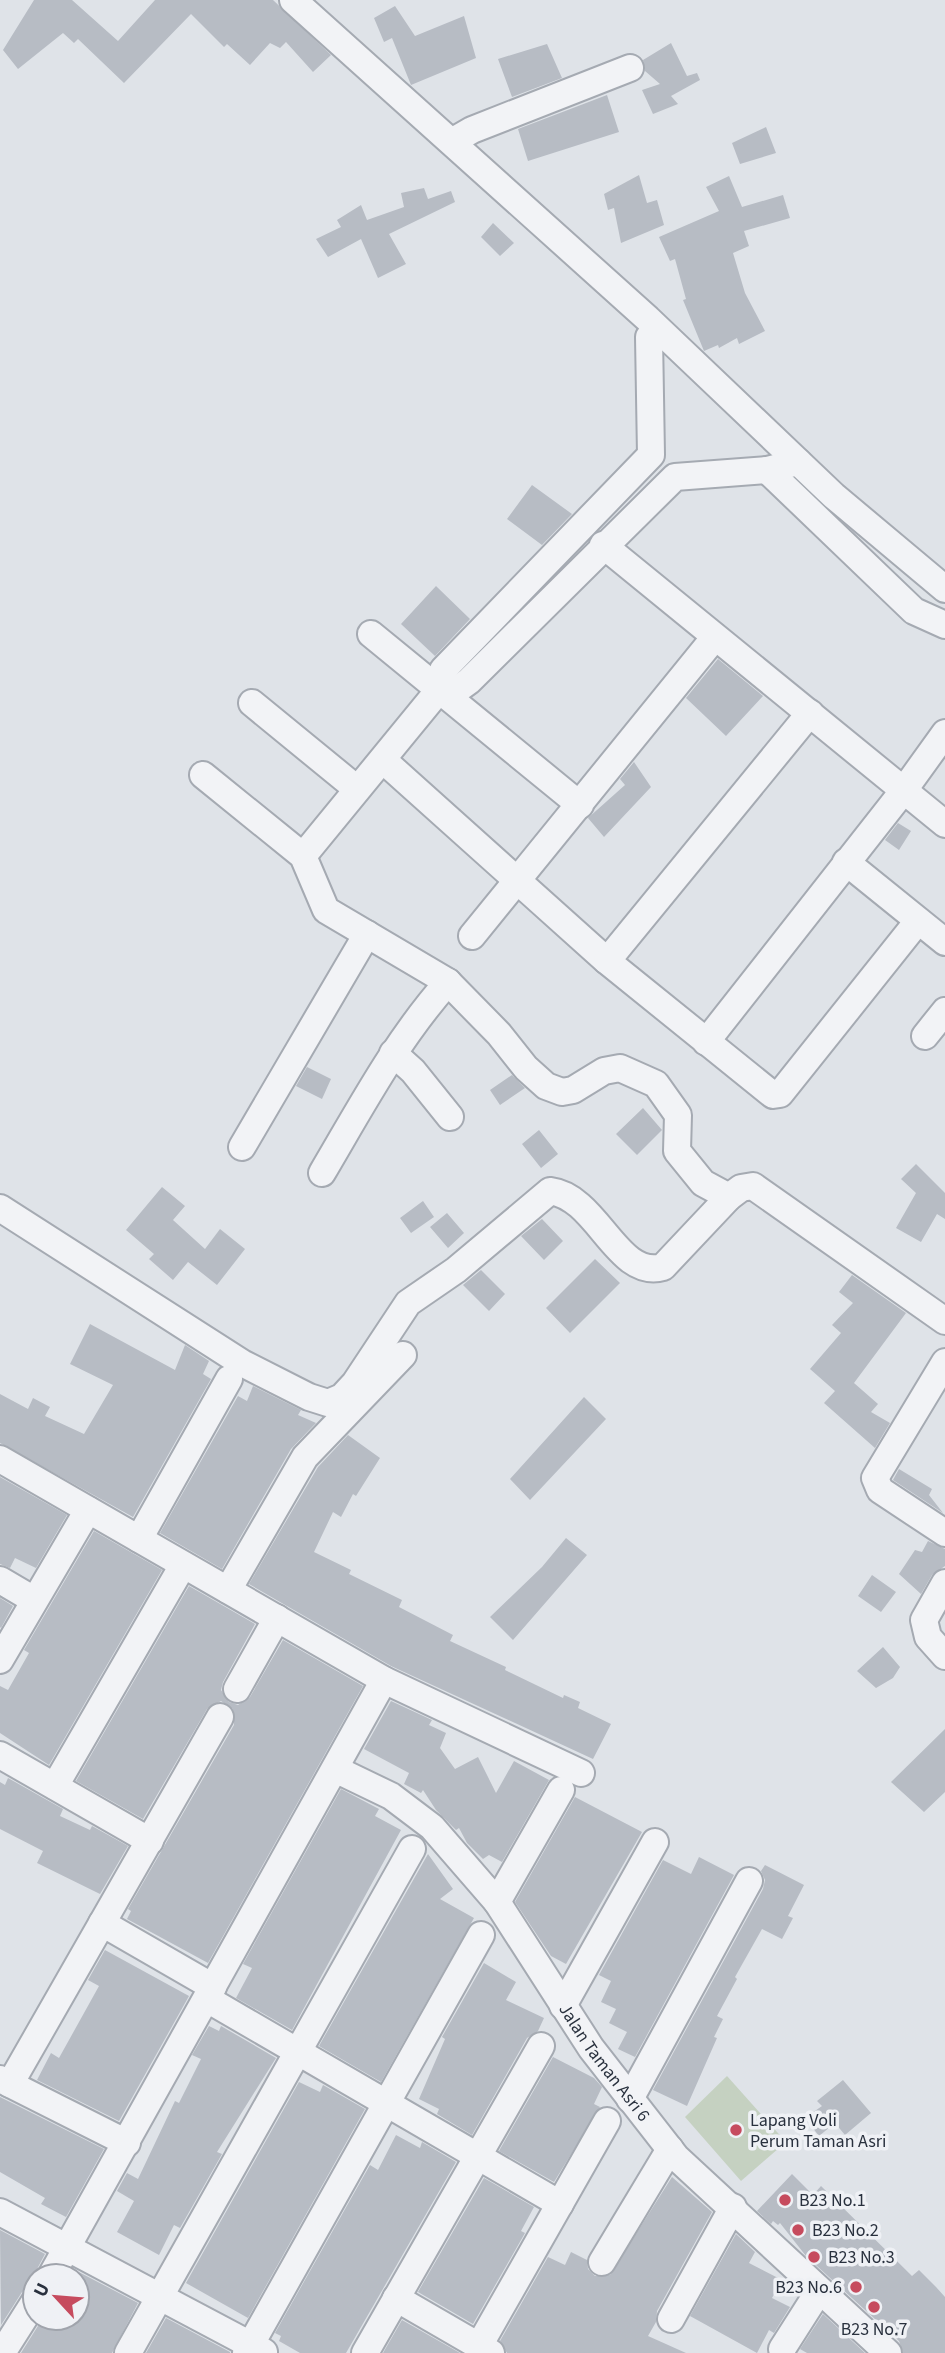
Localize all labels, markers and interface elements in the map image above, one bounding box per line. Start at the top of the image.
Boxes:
street label: Jalan Taman Asri 6 [553,1998,656,2127]
place label: Lapang Voli Perum Taman Asri [750,2108,887,2154]
marker: Lapang Voli Perum Taman Asri [728,2122,744,2138]
place label: B23 No.1 [799,2188,866,2213]
marker: B23 No.1 [777,2192,793,2208]
place label: B23 No.2 [812,2218,879,2243]
marker: B23 No.2 [790,2222,806,2238]
place label: B23 No.3 [828,2245,895,2270]
marker: B23 No.3 [806,2249,822,2265]
north arrow [21,2262,91,2332]
place label: B23 No.6 [775,2275,842,2300]
text: U [27,2279,57,2302]
marker: B23 No.6 [848,2279,864,2295]
marker: B23 No.7 [866,2299,882,2315]
place label: B23 No.7 [841,2317,907,2342]

